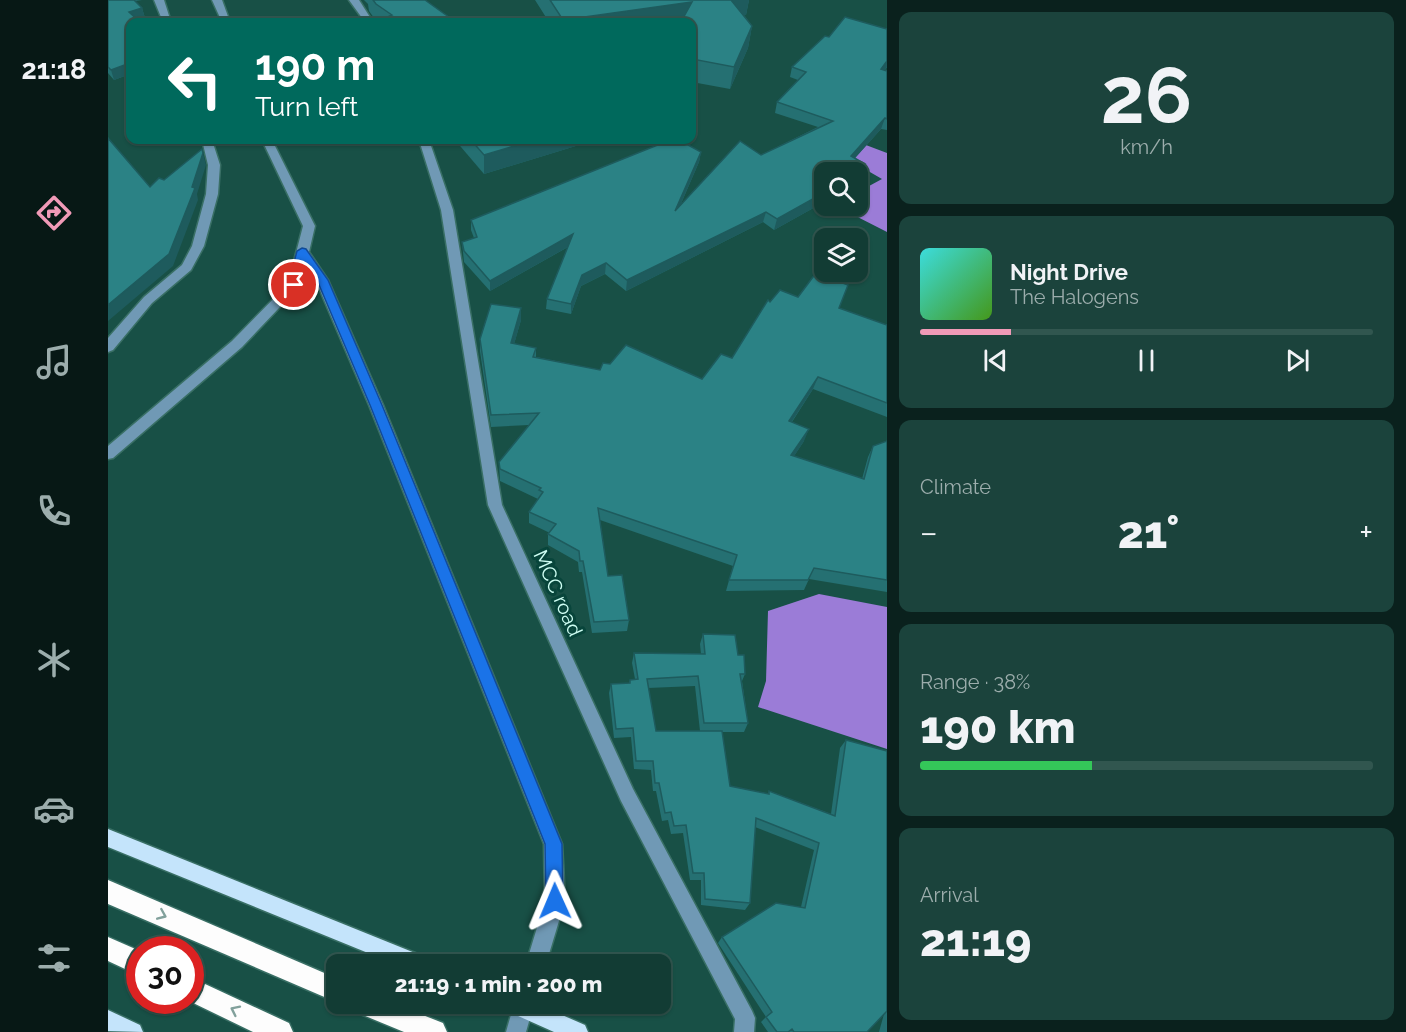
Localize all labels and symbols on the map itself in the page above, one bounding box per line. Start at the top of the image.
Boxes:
pin [268,259,319,310]
street label: MCC road [528,546,588,640]
position arrow [523,869,587,933]
one-way arrow [155,908,166,920]
speed limit sign: 30 [126,936,204,1014]
one-way arrow [230,1006,241,1018]

